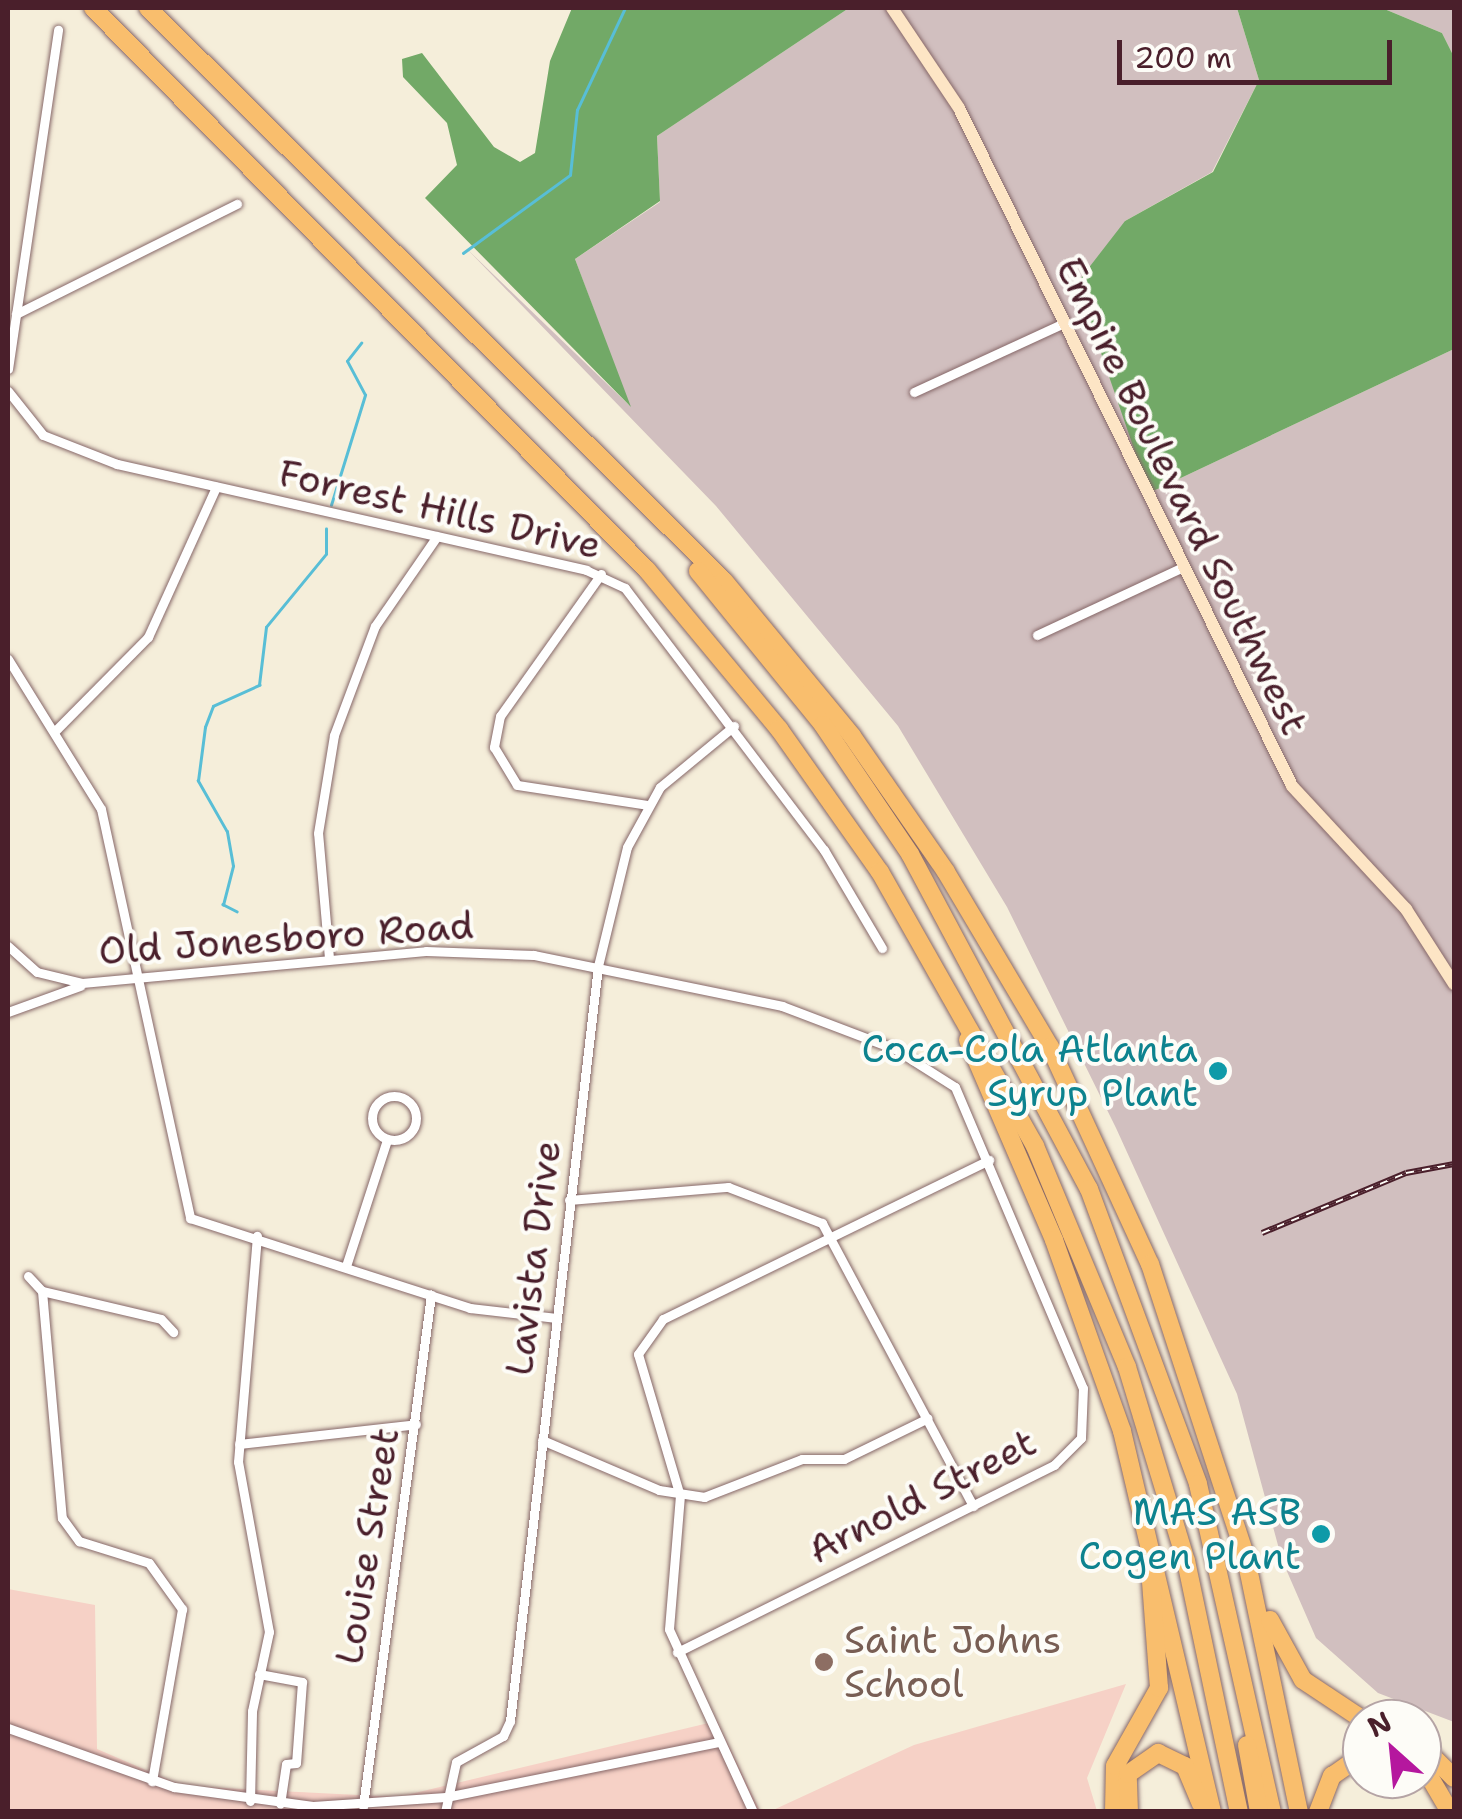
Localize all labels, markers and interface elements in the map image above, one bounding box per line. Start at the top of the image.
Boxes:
scale bar [1122,20,1397,82]
text: 200 m [1134,37,1232,78]
street label: Empire Boulevard Southwest [1046,250,1318,742]
street label: Forrest Hills Drive [274,450,606,568]
street label: Old Jonesboro Road [97,902,475,974]
place label: Coca-Cola Atlanta Syrup Plant [861,1026,1198,1116]
marker: Coca-Cola Atlanta Syrup Plant [1207,1060,1229,1082]
street label: Lavista Drive [496,1138,570,1378]
street label: Arnold Street [801,1419,1043,1573]
street label: Louise Street [326,1424,408,1668]
place label: MAS ASB Cogen Plant [1079,1489,1301,1578]
marker: MAS ASB Cogen Plant [1310,1523,1332,1545]
place label: Saint Johns School [844,1617,1061,1706]
marker: Saint Johns School [813,1651,835,1673]
north arrow [1342,1699,1442,1799]
text: N [1361,1702,1398,1746]

